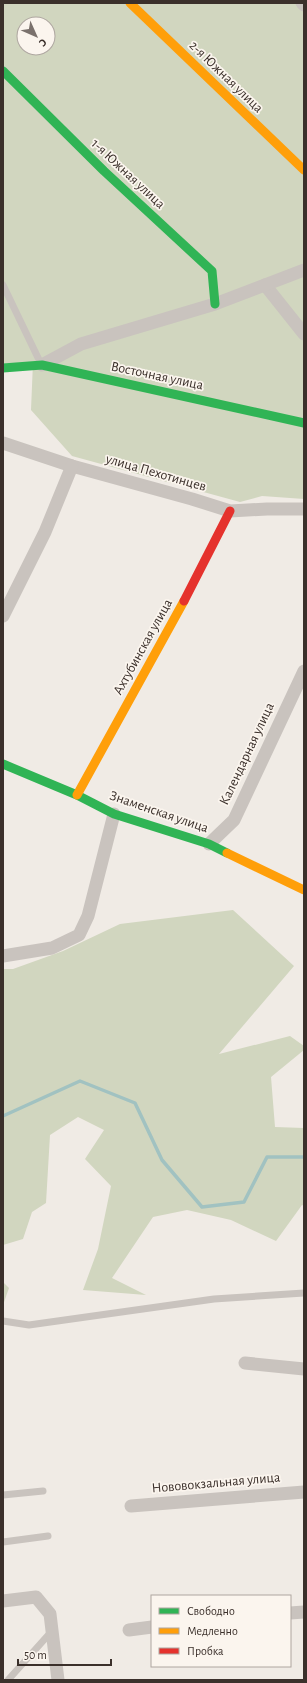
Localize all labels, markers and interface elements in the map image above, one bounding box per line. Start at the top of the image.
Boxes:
north arrow [16,16,56,56]
text: С [37,37,49,49]
street label: 2-я Южная улица [186,38,266,116]
street label: 1-я Южная улица [88,136,168,212]
street label: Восточная улица [110,359,205,393]
street label: улица Пехотинцев [103,452,208,494]
street label: Ахтубинская улица [111,596,175,697]
street label: Календарная улица [217,700,277,807]
street label: Знаменская улица [108,789,211,836]
street label: Нововокзальная улица [151,1470,281,1496]
legend [151,1595,291,1667]
text: Свободно [187,1605,235,1617]
text: Медленно [187,1625,238,1637]
scale bar [18,1641,111,1667]
text: Пробка [187,1645,224,1657]
text: 50 m [24,1649,47,1661]

